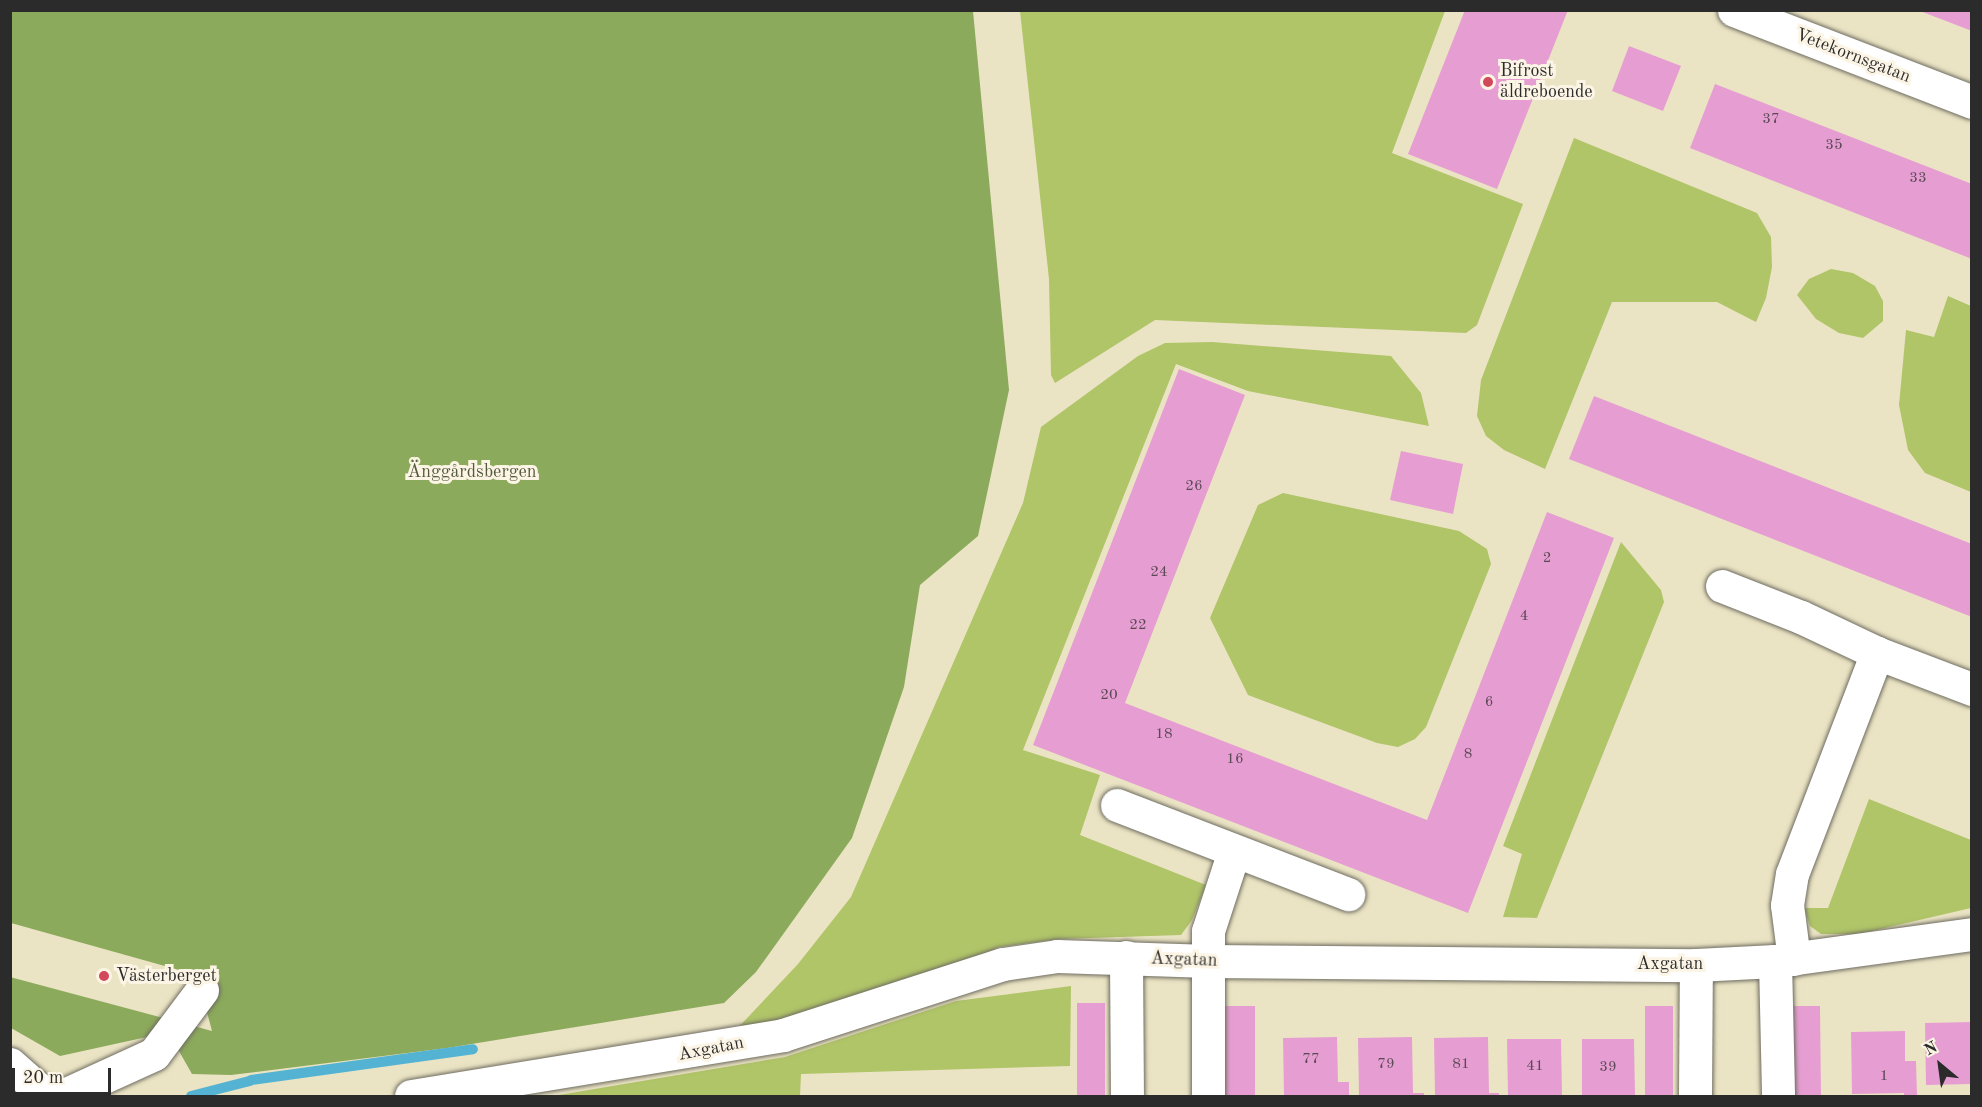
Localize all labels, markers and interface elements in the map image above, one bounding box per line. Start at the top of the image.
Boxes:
street label: Vetekornsgatan [1792,24,1914,88]
place label: Bifrost äldreboende [1500,61,1593,104]
marker: Bifrost äldreboende [1481,75,1495,89]
house number: 37 [1762,111,1780,129]
house number: 35 [1825,137,1843,155]
house number: 33 [1909,170,1927,188]
park label: Änggårdsbergen [408,461,536,483]
house number: 26 [1185,478,1203,496]
house number: 2 [1543,550,1551,568]
house number: 24 [1150,564,1168,582]
house number: 4 [1520,608,1528,626]
house number: 22 [1129,617,1147,635]
house number: 20 [1100,687,1118,705]
house number: 6 [1485,694,1493,712]
house number: 18 [1155,726,1173,744]
house number: 8 [1464,746,1472,764]
house number: 16 [1226,751,1244,769]
street label: Axgatan [1150,948,1218,972]
street label: Axgatan [1637,953,1703,975]
place label: Västerberget [116,965,217,987]
marker: Västerberget [97,969,111,983]
street label: Axgatan [676,1032,746,1066]
north arrow [1910,1035,1970,1095]
text: N [1922,1039,1940,1059]
house number: 77 [1302,1051,1320,1069]
scale bar [15,1056,114,1094]
house number: 79 [1377,1056,1395,1074]
house number: 81 [1452,1056,1470,1074]
house number: 41 [1526,1058,1544,1076]
house number: 39 [1599,1059,1617,1077]
house number: 1 [1880,1068,1888,1086]
text: 20 m [23,1069,63,1087]

